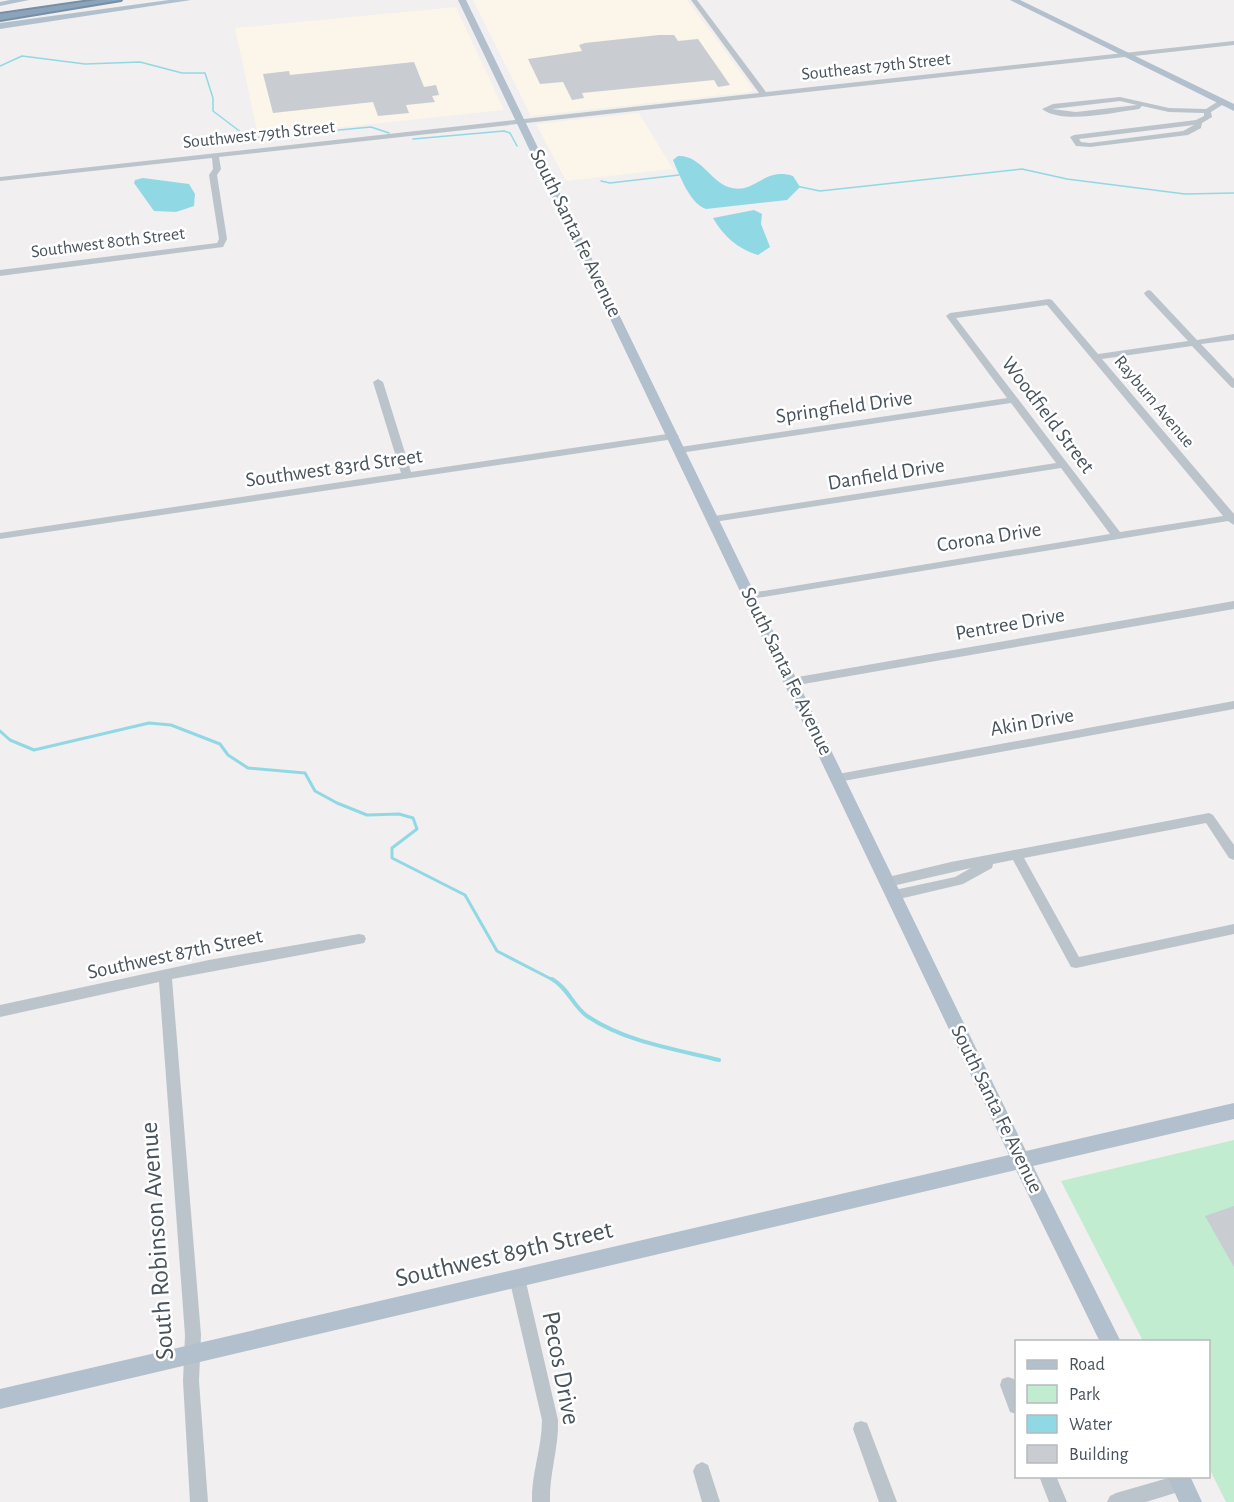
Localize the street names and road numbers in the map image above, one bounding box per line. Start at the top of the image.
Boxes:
street label: Southeast 79th Street [801,50,952,84]
street label: Southwest 79th Street [182,118,336,152]
street label: South Santa Fe Avenue [526,146,626,320]
street label: Southwest 80th Street [30,225,186,261]
street label: Rayburn Avenue [1110,352,1198,452]
street label: Woodfield Street [998,353,1099,477]
street label: Springfield Drive [774,387,914,427]
street label: Southwest 83rd Street [244,445,424,491]
street label: Danfield Drive [826,454,946,494]
street label: Corona Drive [935,518,1043,556]
street label: South Santa Fe Avenue [737,584,837,758]
street label: Pentree Drive [954,604,1066,644]
street label: Akin Drive [988,704,1076,740]
street label: Southwest 87th Street [86,925,265,983]
street label: South Santa Fe Avenue [947,1022,1047,1196]
street label: South Robinson Avenue [136,1121,178,1361]
street label: Southwest 89th Street [393,1216,615,1292]
street label: Pecos Drive [537,1309,585,1427]

